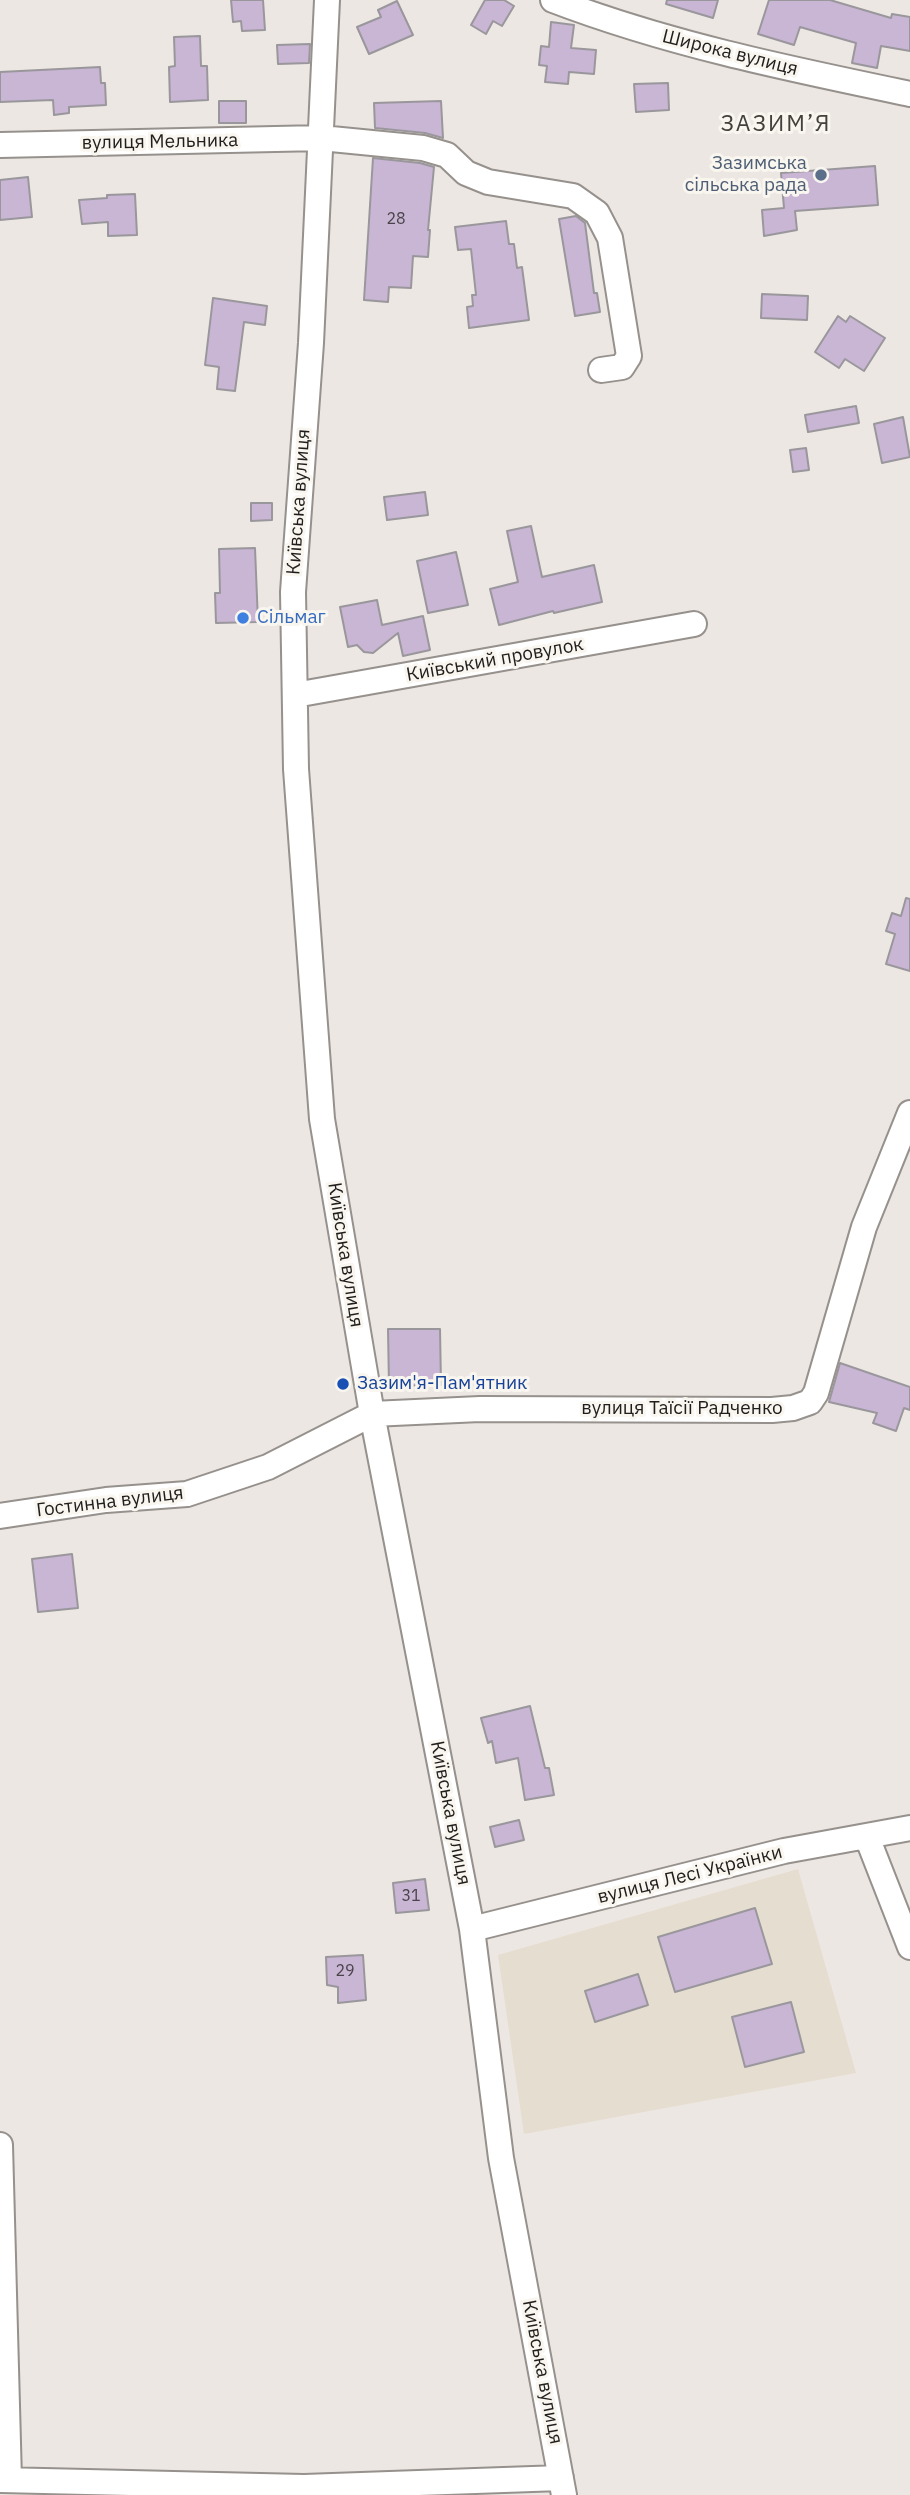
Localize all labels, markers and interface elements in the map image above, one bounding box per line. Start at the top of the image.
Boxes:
street label: Широка вулиця [660,25,800,81]
district label: ЗАЗИМ’Я [721,110,831,138]
street label: вулиця Мельника [81,129,239,155]
place label: Зазимська сільська рада [685,153,807,197]
marker: Зазимська сільська рада [813,167,829,183]
house number: 28 [386,209,406,229]
street label: Київська вулиця [283,428,315,576]
place label: Сільмаг [257,607,326,629]
marker: Сільмаг [235,610,251,626]
street label: Київський провулок [405,633,585,687]
street label: Київська вулиця [322,1181,368,1329]
place label: Зазим'я-Пам'ятник [357,1373,528,1395]
marker: Зазим'я-Пам'ятник [335,1376,351,1392]
street label: вулиця Таїсії Радченко [581,1398,783,1420]
street label: Гостинна вулиця [35,1482,185,1522]
street label: Київська вулиця [425,1739,475,1887]
street label: вулиця Лесі Українки [595,1841,785,1909]
house number: 31 [401,1886,421,1906]
house number: 29 [335,1961,355,1981]
street label: Київська вулиця [517,2298,567,2446]

